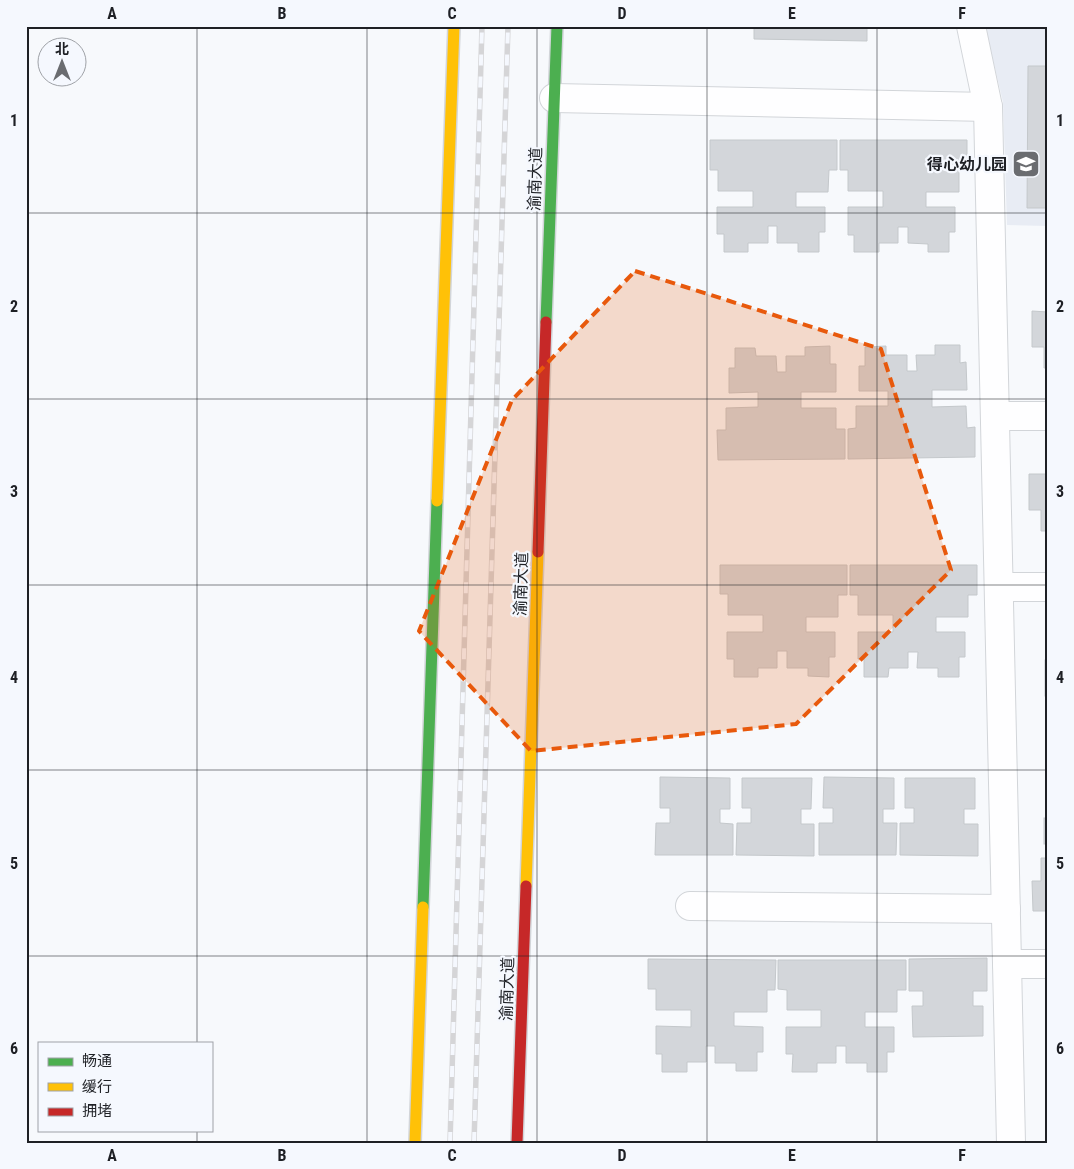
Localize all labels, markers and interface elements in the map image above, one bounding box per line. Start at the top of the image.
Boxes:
text: A [107,4,117,23]
text: B [278,4,287,23]
text: C [447,4,457,23]
text: D [617,4,627,23]
text: E [788,4,796,23]
text: F [958,4,966,23]
north arrow [38,38,88,88]
text: 北 [55,41,69,57]
text: 1 [10,111,18,130]
text: 1 [1056,111,1064,130]
street label: 渝南大道 [524,147,546,211]
school or university icon: 得心幼儿园 [1011,149,1041,179]
place label: 得心幼儿园 [926,155,1007,174]
text: 2 [10,297,18,316]
text: 2 [1056,297,1064,316]
text: 3 [10,482,18,501]
text: 3 [1056,482,1064,501]
street label: 渝南大道 [510,552,532,616]
text: 4 [10,668,18,687]
text: 4 [1056,668,1064,687]
text: 5 [10,854,18,873]
text: 5 [1056,854,1064,873]
street label: 渝南大道 [496,957,518,1021]
text: 6 [10,1039,18,1058]
text: 6 [1056,1039,1064,1058]
legend [38,1042,212,1132]
text: 畅通 [82,1052,112,1070]
text: 缓行 [82,1078,112,1096]
text: 拥堵 [82,1102,112,1120]
text: A [107,1146,117,1165]
text: B [278,1146,287,1165]
text: C [447,1146,457,1165]
text: D [617,1146,627,1165]
text: E [788,1146,796,1165]
text: F [958,1146,966,1165]

